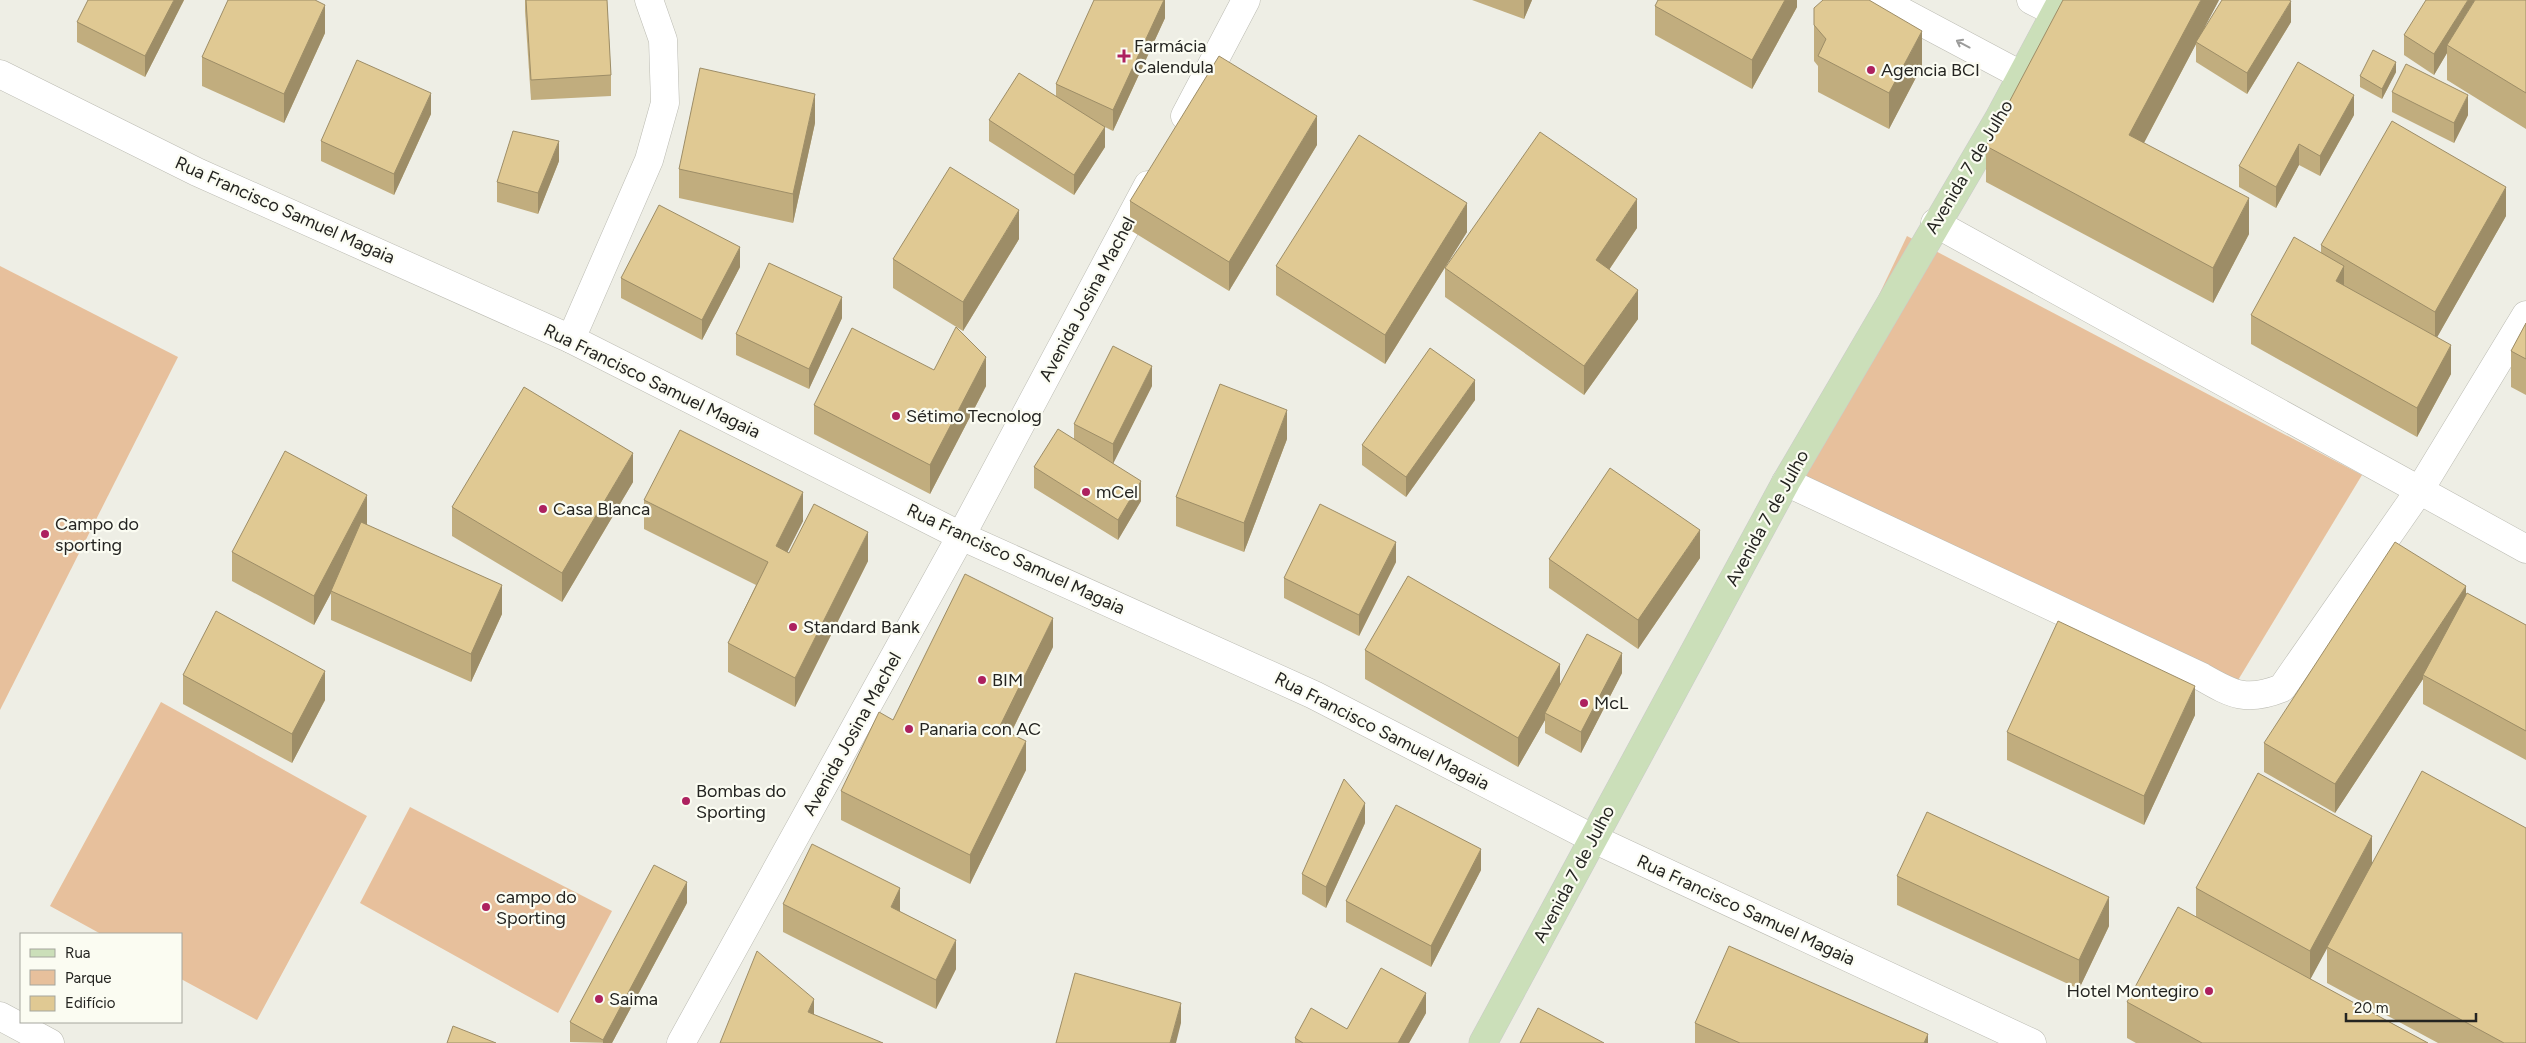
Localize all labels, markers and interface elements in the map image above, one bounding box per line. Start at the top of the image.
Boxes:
place label: Farmácia Calendula [1134,35,1214,78]
one-way arrow [1956,39,1971,48]
marker: Farmácia Calendula [1118,50,1130,62]
place label: Agencia BCI [1881,59,1980,81]
marker: Agencia BCI [1865,64,1877,76]
street label: Avenida 7 de Julho [1920,96,2018,238]
street label: Rua Francisco Samuel Magaia [172,152,398,268]
street label: Avenida Josina Machel [1034,213,1140,385]
street label: Rua Francisco Samuel Magaia [540,319,764,443]
place label: Sétimo Tecnolog [906,405,1042,427]
marker: Sétimo Tecnolog [890,410,902,422]
street label: Avenida 7 de Julho [1721,446,1813,590]
place label: mCel [1096,481,1138,503]
marker: mCel [1080,486,1092,498]
place label: Casa Blanca [553,498,650,520]
street label: Rua Francisco Samuel Magaia [903,499,1129,619]
marker: Casa Blanca [537,503,549,515]
place label: Campo do sporting [55,513,139,556]
marker: Campo do sporting [39,528,51,540]
place label: Standard Bank [803,616,920,638]
marker: Standard Bank [787,621,799,633]
street label: Avenida Josina Machel [798,649,906,819]
street label: Rua Francisco Samuel Magaia [1271,667,1493,795]
place label: BIM [992,669,1023,691]
marker: BIM [976,674,988,686]
place label: McL [1594,692,1629,714]
marker: McL [1578,697,1590,709]
place label: Panaria con AC [919,718,1041,740]
marker: Panaria con AC [903,723,915,735]
place label: Bombas do Sporting [696,780,786,823]
marker: Bombas do Sporting [680,795,692,807]
street label: Avenida 7 de Julho [1529,802,1619,946]
street label: Rua Francisco Samuel Magaia [1633,850,1859,970]
place label: campo do Sporting [496,886,577,929]
marker: campo do Sporting [480,901,492,913]
legend [20,933,182,1023]
text: Rua [65,944,90,962]
text: Parque [65,969,112,987]
place label: Hotel Montegiro [2066,980,2199,1002]
marker: Hotel Montegiro [2203,985,2215,997]
place label: Saima [609,988,658,1010]
scale bar [2346,990,2476,1022]
marker: Saima [593,993,605,1005]
text: Edifício [65,994,116,1012]
text: 20 m [2354,999,2388,1017]

